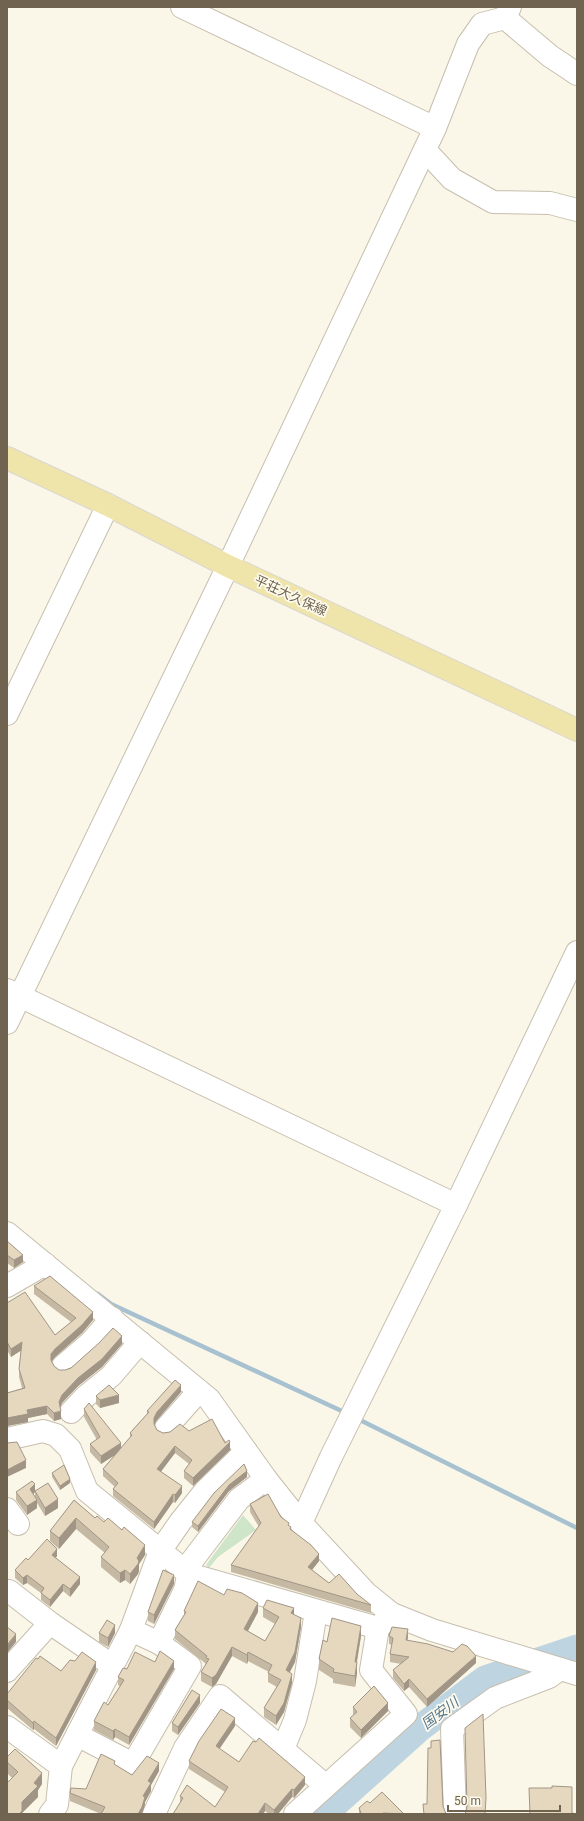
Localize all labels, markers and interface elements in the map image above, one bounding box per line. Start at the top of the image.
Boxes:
street label: 平荘大久保線 [252,572,329,619]
water label: 国安川 [418,1693,463,1732]
scale bar [448,1787,560,1813]
text: 50 m [454,1794,481,1808]

